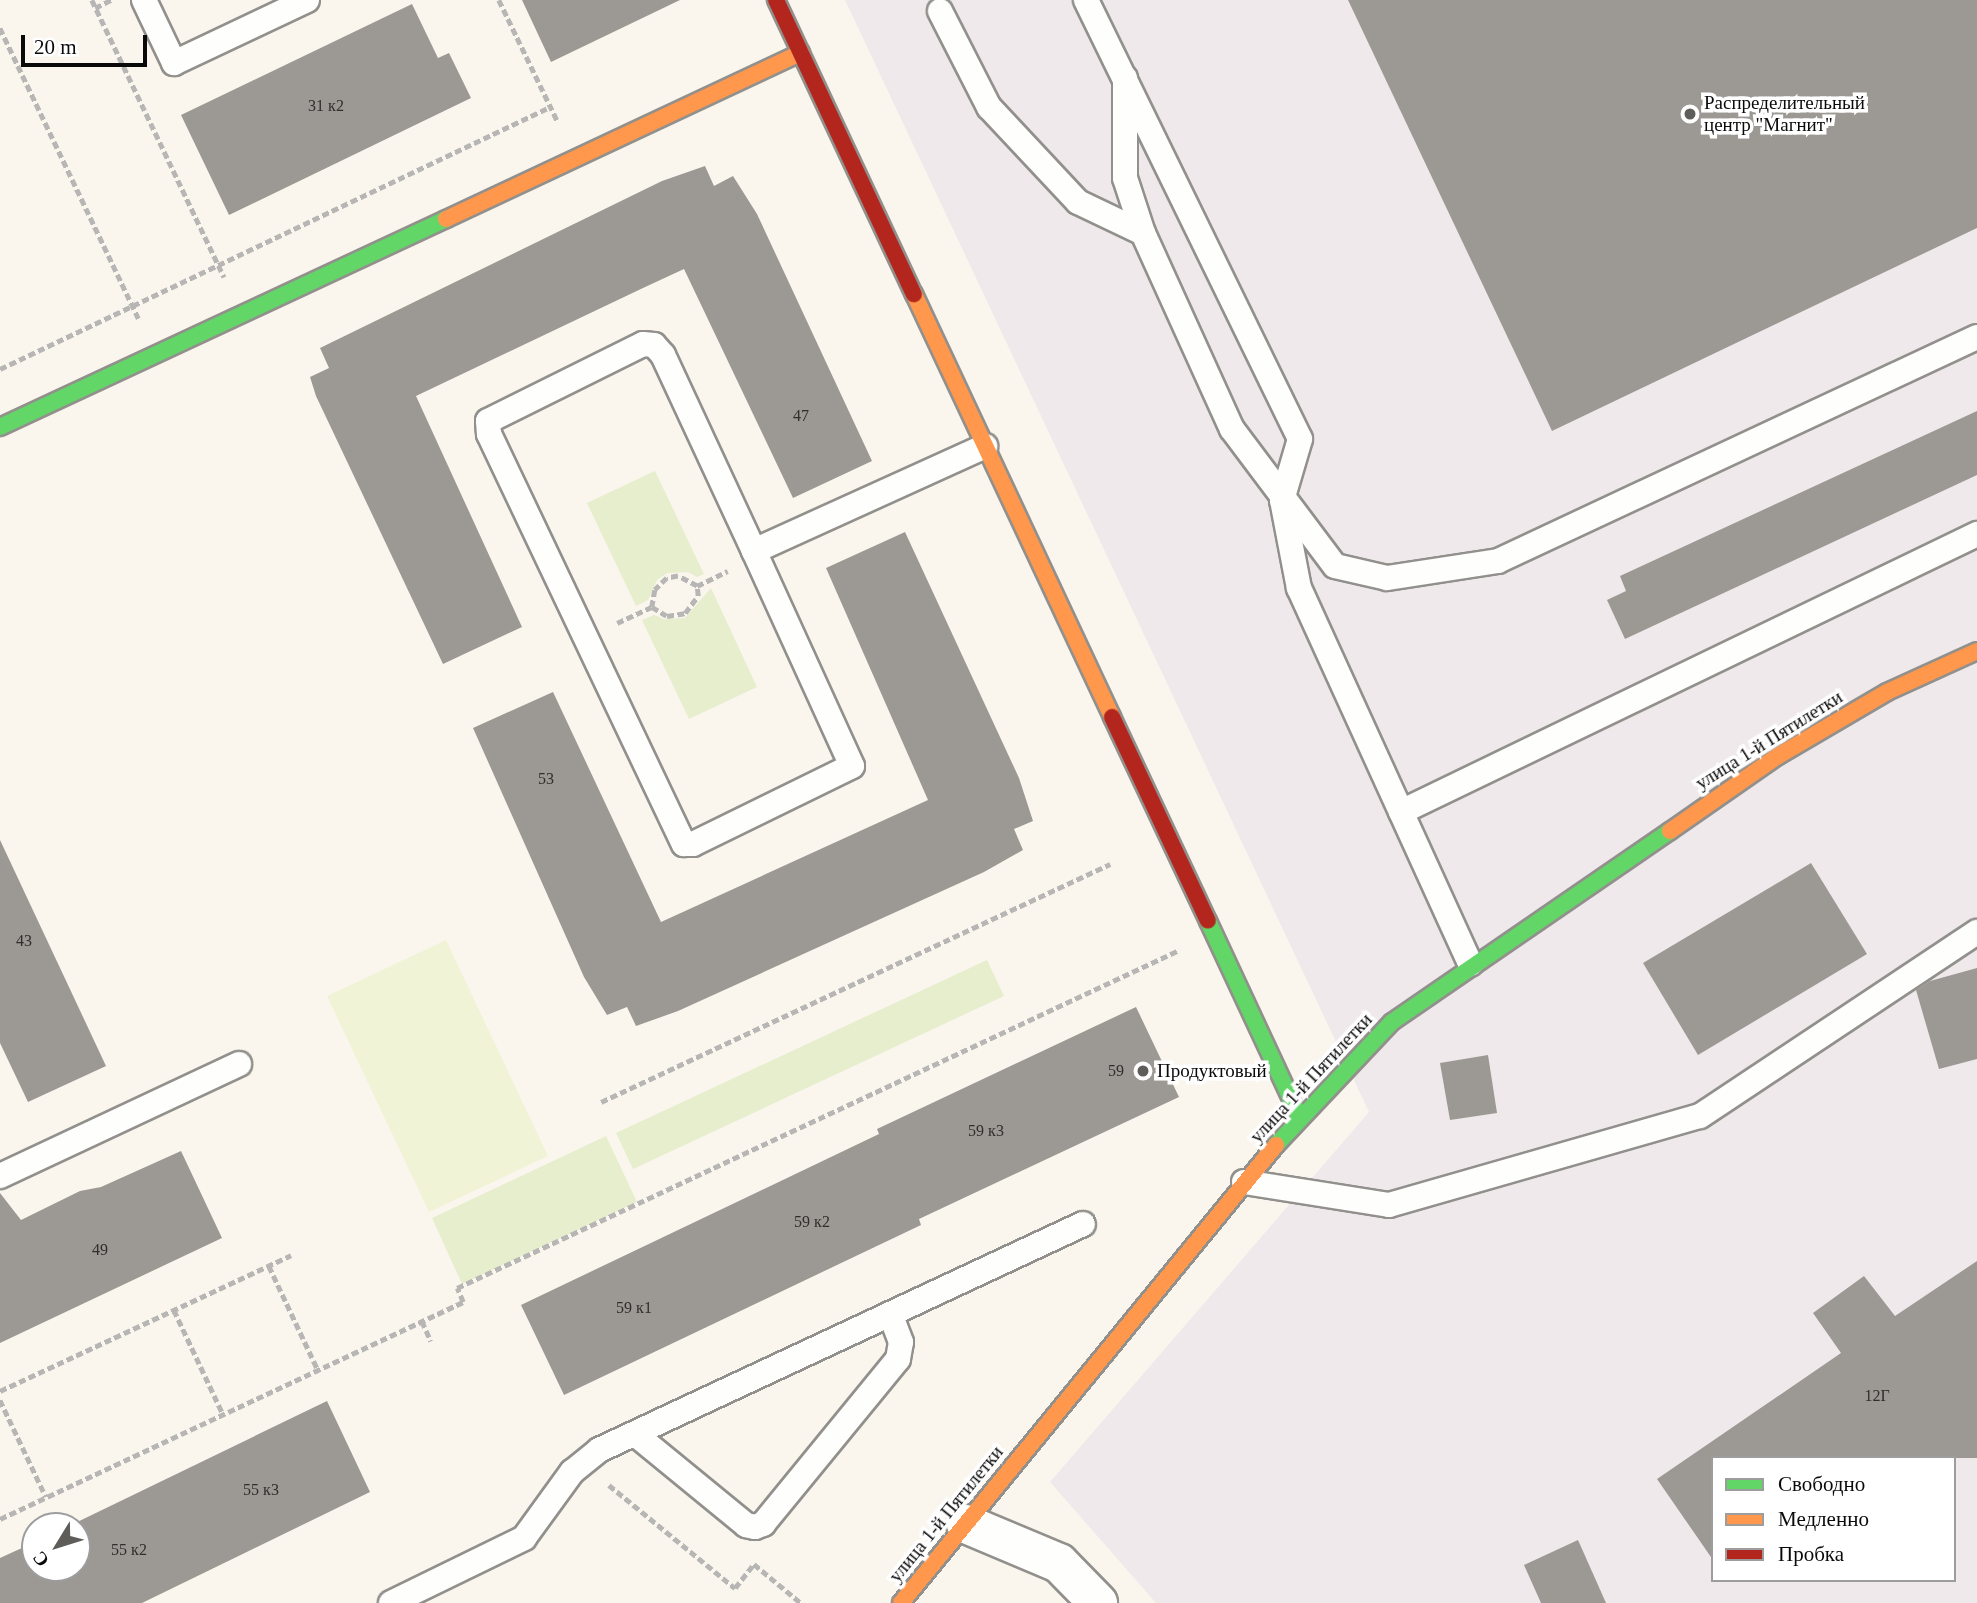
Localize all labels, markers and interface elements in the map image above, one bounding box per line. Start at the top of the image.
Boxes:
scale bar [24,21,150,65]
text: 20 m [34,35,77,59]
place label: Распределительный центр "Магнит" [1704,92,1865,136]
house number: 31 к2 [308,96,344,116]
marker: Распределительный центр "Магнит" [1682,106,1698,122]
house number: 47 [793,406,809,426]
street label: улица 1-й Пятилетки [1691,686,1847,794]
house number: 53 [538,769,554,789]
house number: 43 [16,931,32,951]
street label: улица 1-й Пятилетки [1245,1008,1377,1148]
place label: Продуктовый [1157,1060,1267,1082]
house number: 59 [1108,1061,1124,1081]
marker: Продуктовый [1135,1063,1151,1079]
house number: 59 к3 [968,1121,1004,1141]
house number: 59 к2 [794,1212,830,1232]
house number: 49 [92,1240,108,1260]
house number: 59 к1 [616,1298,652,1318]
house number: 12Г [1864,1386,1890,1406]
street label: улица 1-й Пятилетки [884,1441,1008,1587]
legend [1711,1456,1956,1582]
text: Свободно [1778,1472,1865,1496]
house number: 55 к3 [243,1480,279,1500]
text: Медленно [1778,1507,1869,1531]
north arrow [21,1512,91,1582]
house number: 55 к2 [111,1540,147,1560]
text: Пробка [1778,1542,1844,1566]
text: С [28,1547,53,1571]

